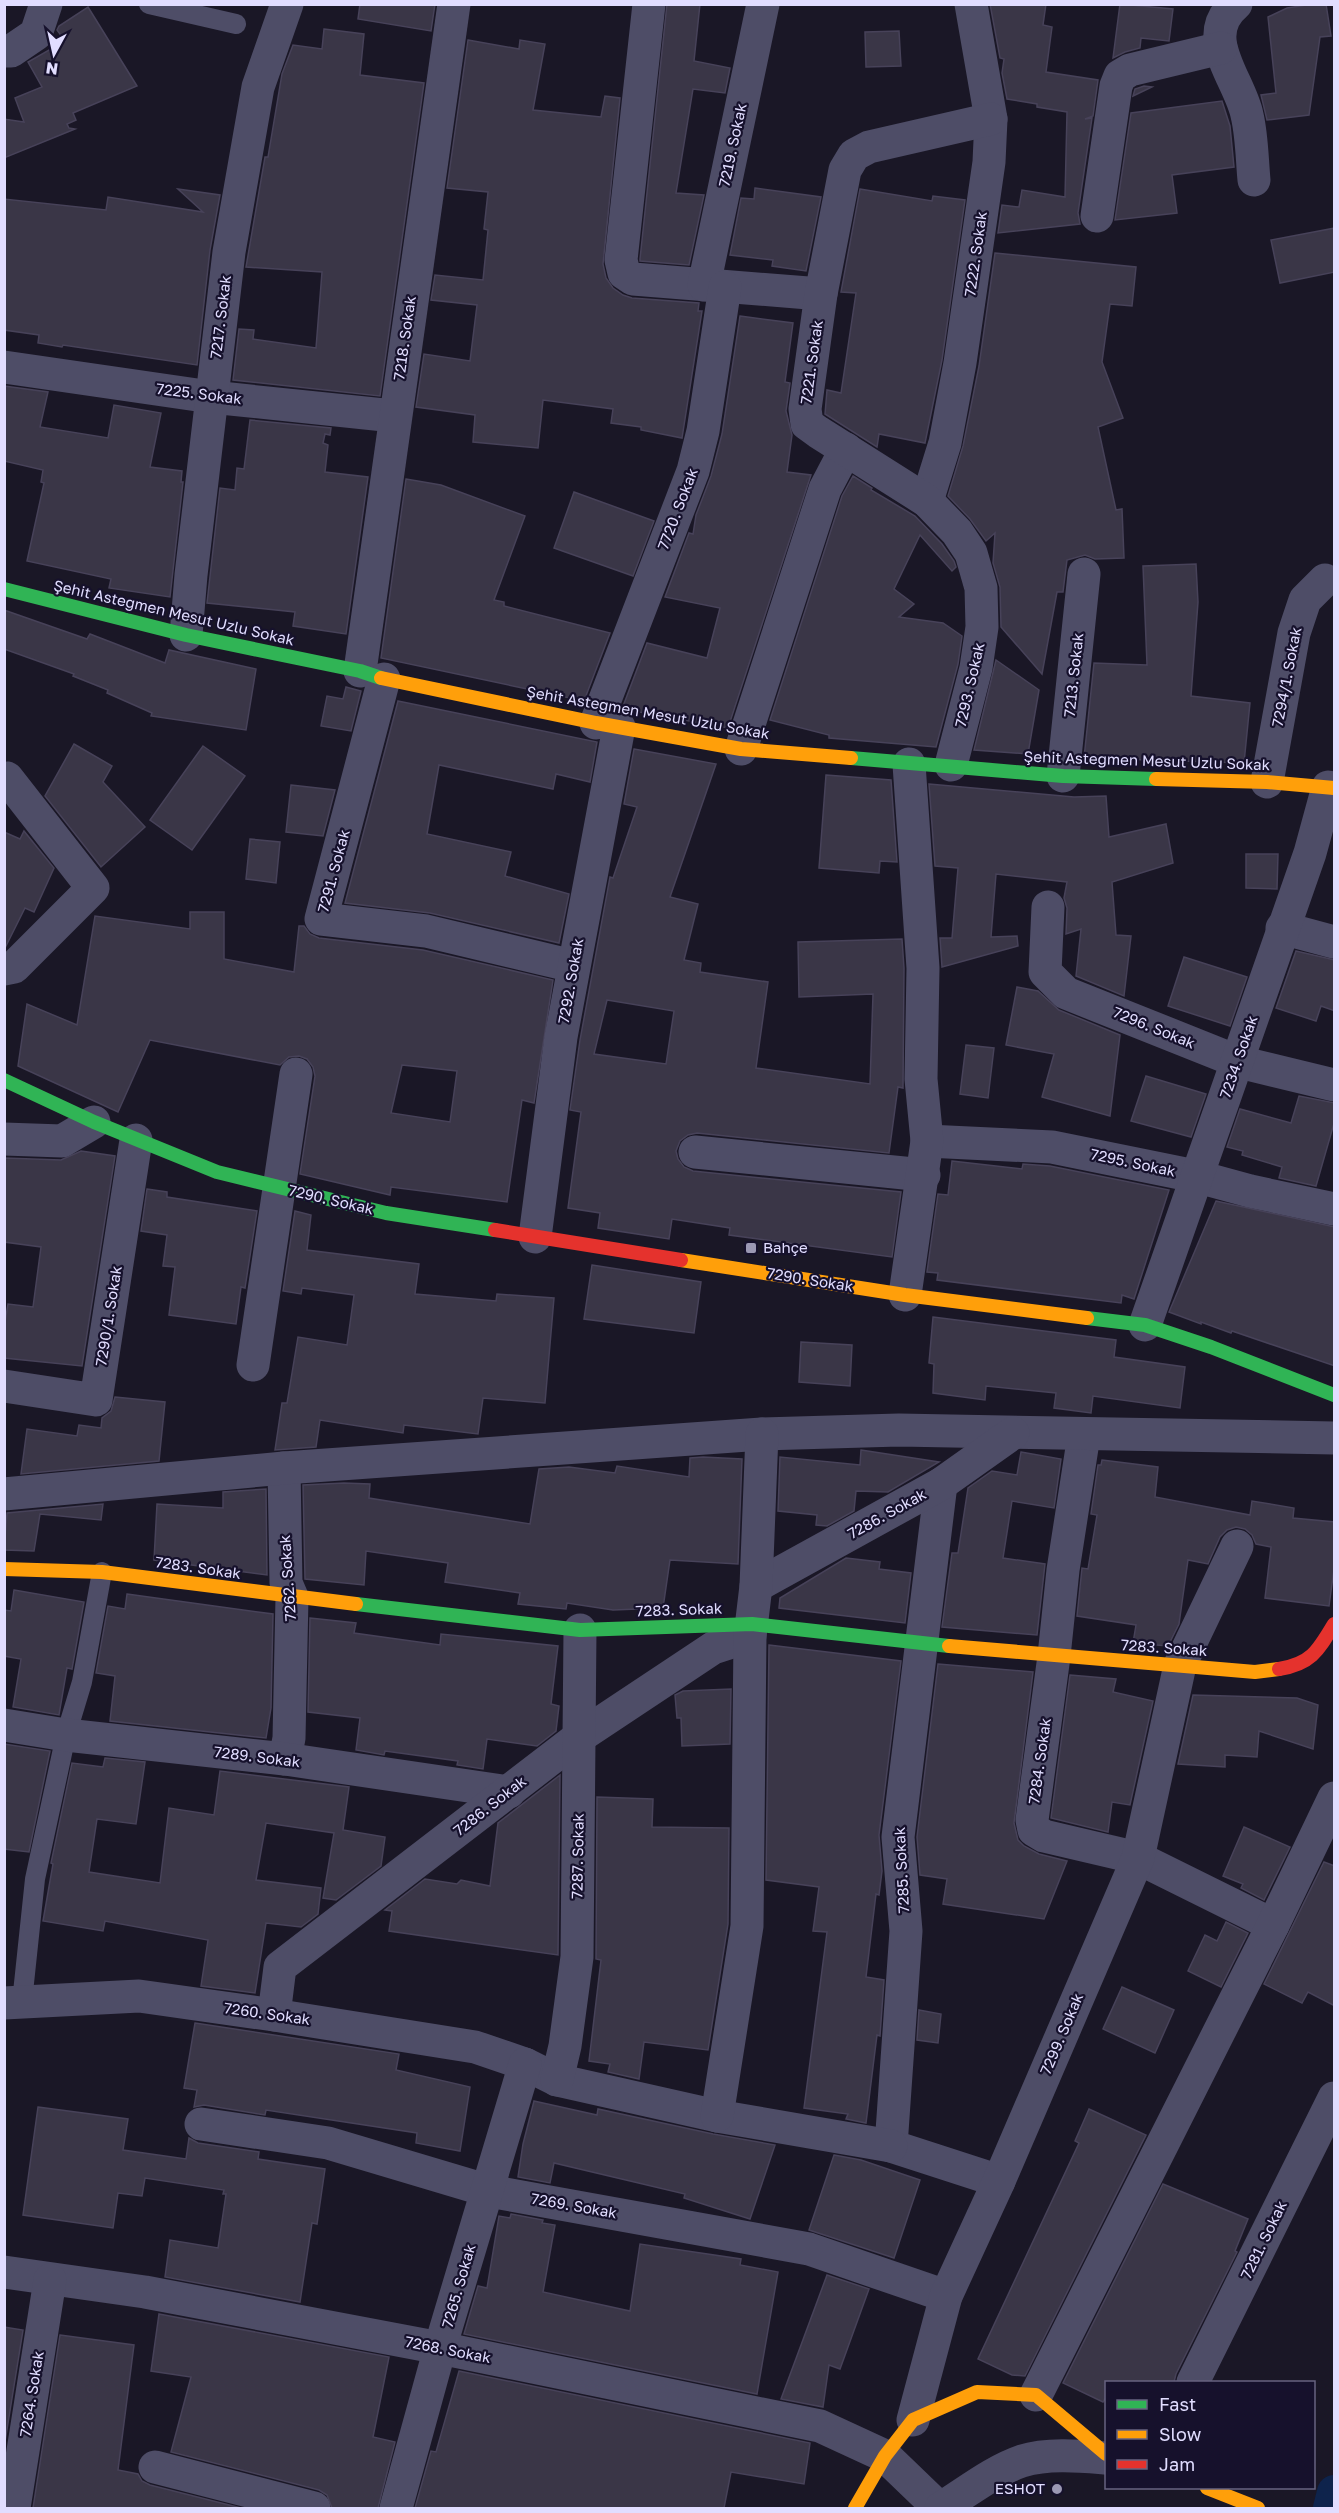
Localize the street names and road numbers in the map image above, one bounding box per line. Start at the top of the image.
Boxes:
street label: 7219. Sokak [714,101,750,188]
street label: 7222. Sokak [960,209,990,298]
street label: 7217. Sokak [206,274,234,360]
street label: 7218. Sokak [389,294,419,381]
street label: 7221. Sokak [796,318,826,405]
street label: 7225. Sokak [155,379,244,407]
street label: 7720. Sokak [653,465,701,552]
street label: Şehit Asteğmen Mesut Uzlu Sokak [52,576,297,649]
street label: 7294/1. Sokak [1268,625,1305,728]
street label: 7213. Sokak [1060,631,1086,718]
street label: 7293. Sokak [951,640,988,729]
street label: Şehit Asteğmen Mesut Uzlu Sokak [525,682,772,742]
street label: Şehit Asteğmen Mesut Uzlu Sokak [1024,747,1271,773]
street label: 7291. Sokak [313,827,353,914]
street label: 7292. Sokak [554,936,586,1025]
street label: 7296. Sokak [1111,1002,1199,1052]
street label: 7234. Sokak [1215,1012,1261,1101]
street label: 7295. Sokak [1089,1144,1178,1180]
street label: 7290. Sokak [287,1180,376,1218]
street label: 7290. Sokak [766,1263,855,1295]
street label: 7290/1. Sokak [91,1264,125,1367]
street label: 7286. Sokak [844,1484,929,1542]
street label: 7262. Sokak [275,1534,299,1622]
street label: 7283. Sokak [154,1552,243,1582]
street label: 7283. Sokak [635,1598,723,1620]
street label: 7283. Sokak [1120,1635,1208,1659]
street label: 7284. Sokak [1024,1716,1054,1805]
street label: 7289. Sokak [213,1742,302,1770]
street label: 7286. Sokak [450,1771,530,1839]
street label: 7287. Sokak [567,1812,587,1899]
street label: 7285. Sokak [890,1826,912,1914]
street label: 7299. Sokak [1036,1990,1087,2077]
street label: 7260. Sokak [223,1998,312,2028]
street label: 7269. Sokak [530,2189,619,2222]
street label: 7281. Sokak [1236,2197,1290,2282]
street label: 7265. Sokak [437,2241,479,2330]
street label: 7268. Sokak [404,2332,493,2366]
street label: 7264. Sokak [15,2349,47,2438]

